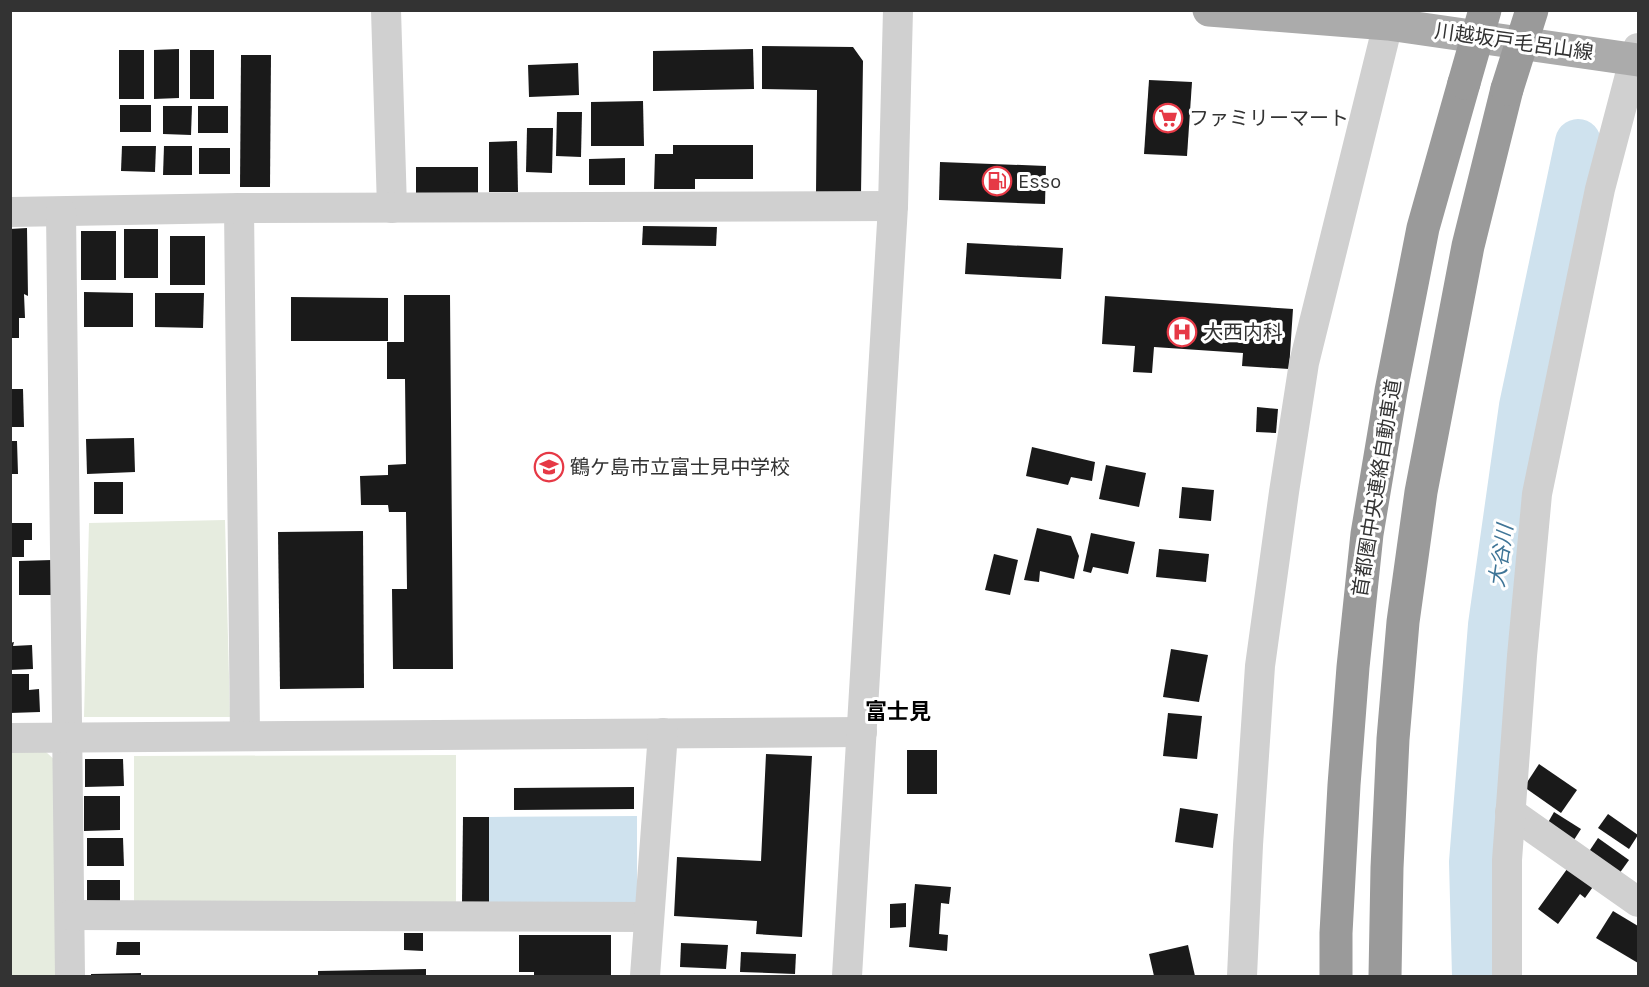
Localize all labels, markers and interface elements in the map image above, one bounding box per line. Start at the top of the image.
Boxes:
street label: 川越坂戸毛呂山線 [1433,19,1595,65]
supermarket icon: ファミリーマート [1152,102,1184,134]
place label: ファミリーマート [1189,107,1349,130]
fuel station icon: Esso [981,165,1013,197]
place label: Esso [1018,170,1061,193]
hospital icon: 大西内科 [1166,316,1198,348]
place label: 大西内科 [1203,321,1283,344]
street label: 首都圏中央連絡自動車道 [1348,378,1406,598]
school or university icon: 鶴ケ島市立富士見中学校 [533,451,565,483]
place label: 鶴ケ島市立富士見中学校 [570,456,790,479]
water label: 大谷川 [1485,521,1518,589]
district label: 富士見 [865,699,931,725]

